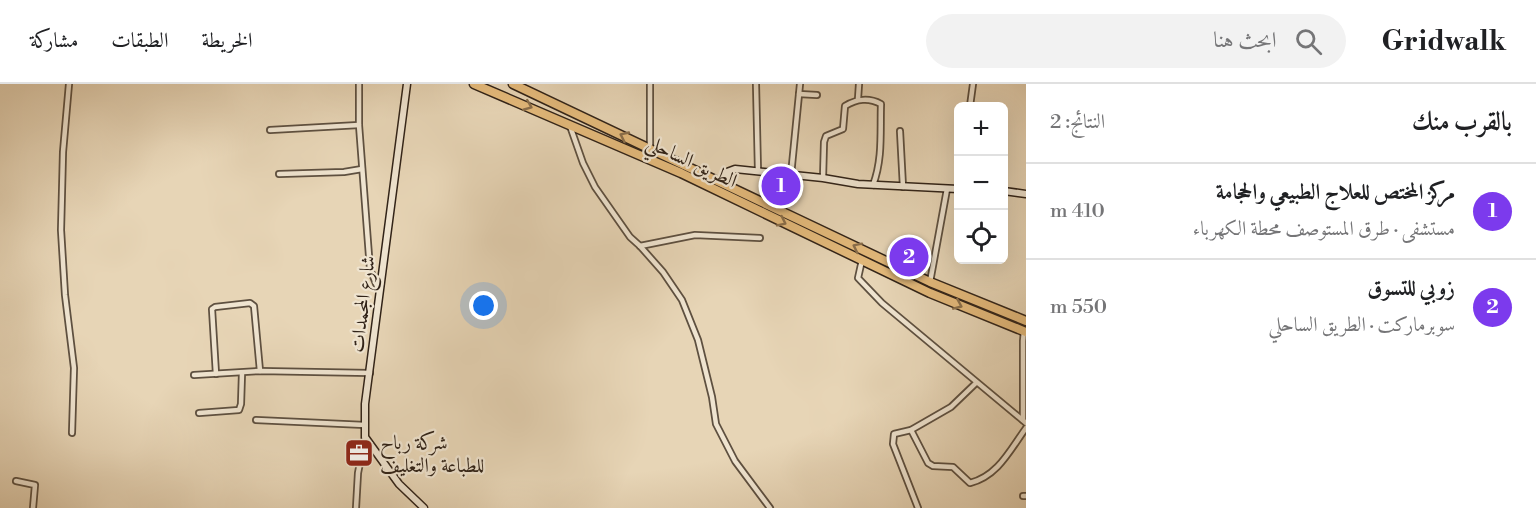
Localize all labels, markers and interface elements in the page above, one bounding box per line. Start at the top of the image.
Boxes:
search box [926,14,1346,68]
text: Gridwalk [1382,24,1506,59]
icon: search [1292,25,1325,58]
text: ابحث هنا [1213,27,1277,54]
text: مشاركة [30,28,78,54]
text: الطبقات [111,28,168,54]
text: الخريطة [201,28,253,54]
one-way arrow [522,99,533,111]
map controls [954,102,1008,264]
button: + [954,102,1008,156]
text: بالقرب منك [1412,106,1512,138]
text: النتائج: 2 [1050,110,1105,135]
street label: الطريق الساحلي [639,130,741,200]
one-way arrow [620,131,631,143]
button: − [954,156,1008,210]
pin: 1 [762,164,800,208]
text: مركز المختص للعلاج الطبيعي والحجامة [1216,179,1455,206]
text: 410 m [1050,199,1105,224]
text: 1 [1488,199,1497,224]
button: locate [954,210,1008,264]
one-way arrow [776,214,787,226]
text: مستشفى · طرق المستوصف محطة الكهرباء [1193,217,1455,242]
pin: 2 [890,234,928,279]
one-way arrow [853,242,864,254]
street label: شارع المجمدات [345,254,386,355]
text: زوبي للتسوق [1367,275,1455,302]
your location [469,291,498,320]
text: 550 m [1050,295,1107,320]
text: 2 [1486,295,1499,320]
one-way arrow [952,298,963,310]
text: سوبرماركت · الطريق الساحلي [1268,313,1455,338]
place label: شركة رباح للطباعة والتغليف [380,430,485,479]
office icon: شركة رباح للطباعة والتغليف [343,437,375,469]

